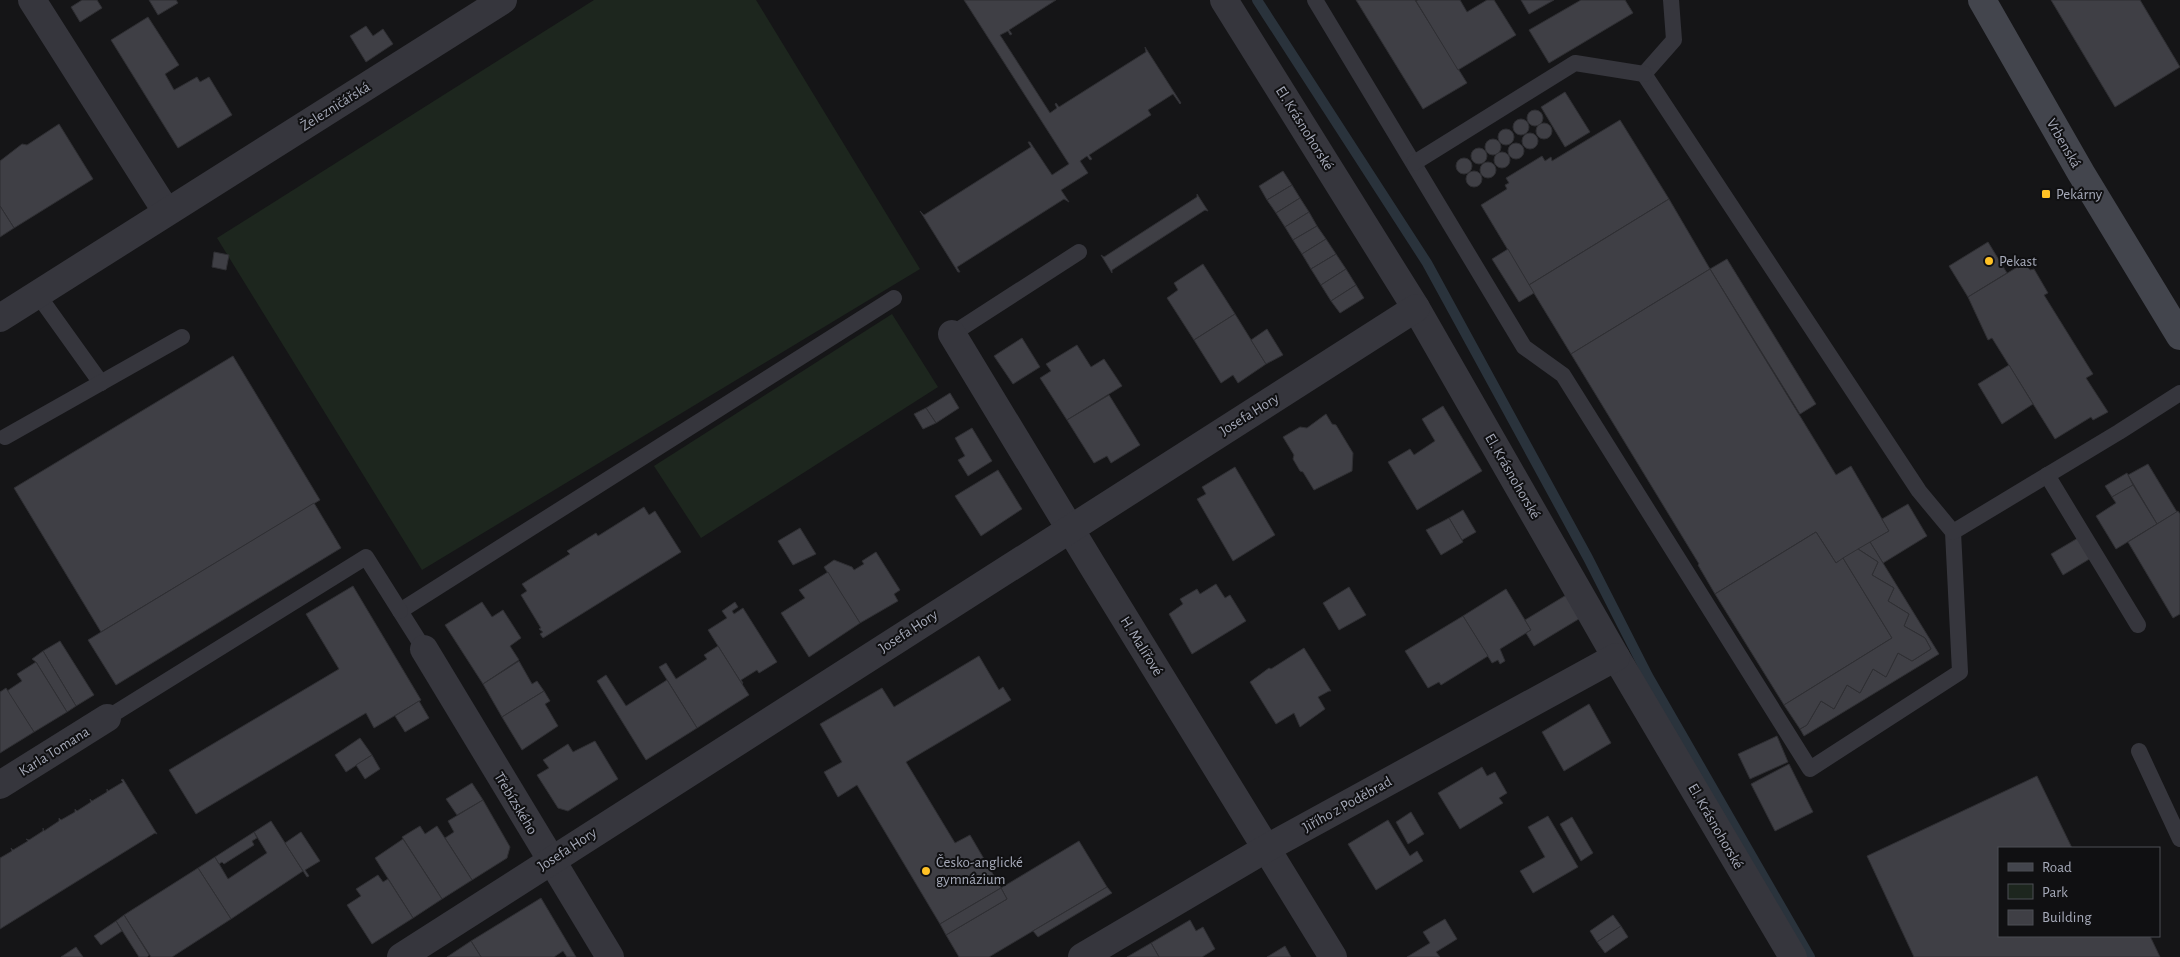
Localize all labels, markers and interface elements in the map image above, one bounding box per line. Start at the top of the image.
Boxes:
street label: Železničářská [297,78,373,134]
street label: El. Krásnohorské [1273,84,1336,173]
street label: Vrbenská [2044,116,2084,170]
place label: Pekárny [2056,187,2103,202]
marker: Pekárny [2040,188,2052,200]
place label: Pekast [1999,254,2037,269]
marker: Pekast [1983,255,1995,267]
street label: Josefa Hory [1217,390,1282,438]
street label: El. Krásnohorské [1482,431,1543,522]
street label: Josefa Hory [876,607,941,656]
street label: H. Malířové [1118,614,1166,679]
street label: Karla Tomana [16,724,92,779]
street label: Třebízského [491,769,540,837]
street label: Jiřího z Poděbrad [1300,774,1394,835]
street label: El. Krásnohorské [1685,781,1746,872]
street label: Josefa Hory [535,825,600,874]
legend [1998,847,2160,937]
place label: Česko-anglické gymnázium [936,854,1023,887]
text: Road [2042,860,2072,875]
marker: Česko-anglické gymnázium [920,865,932,877]
text: Park [2042,885,2068,900]
text: Building [2042,910,2092,925]

